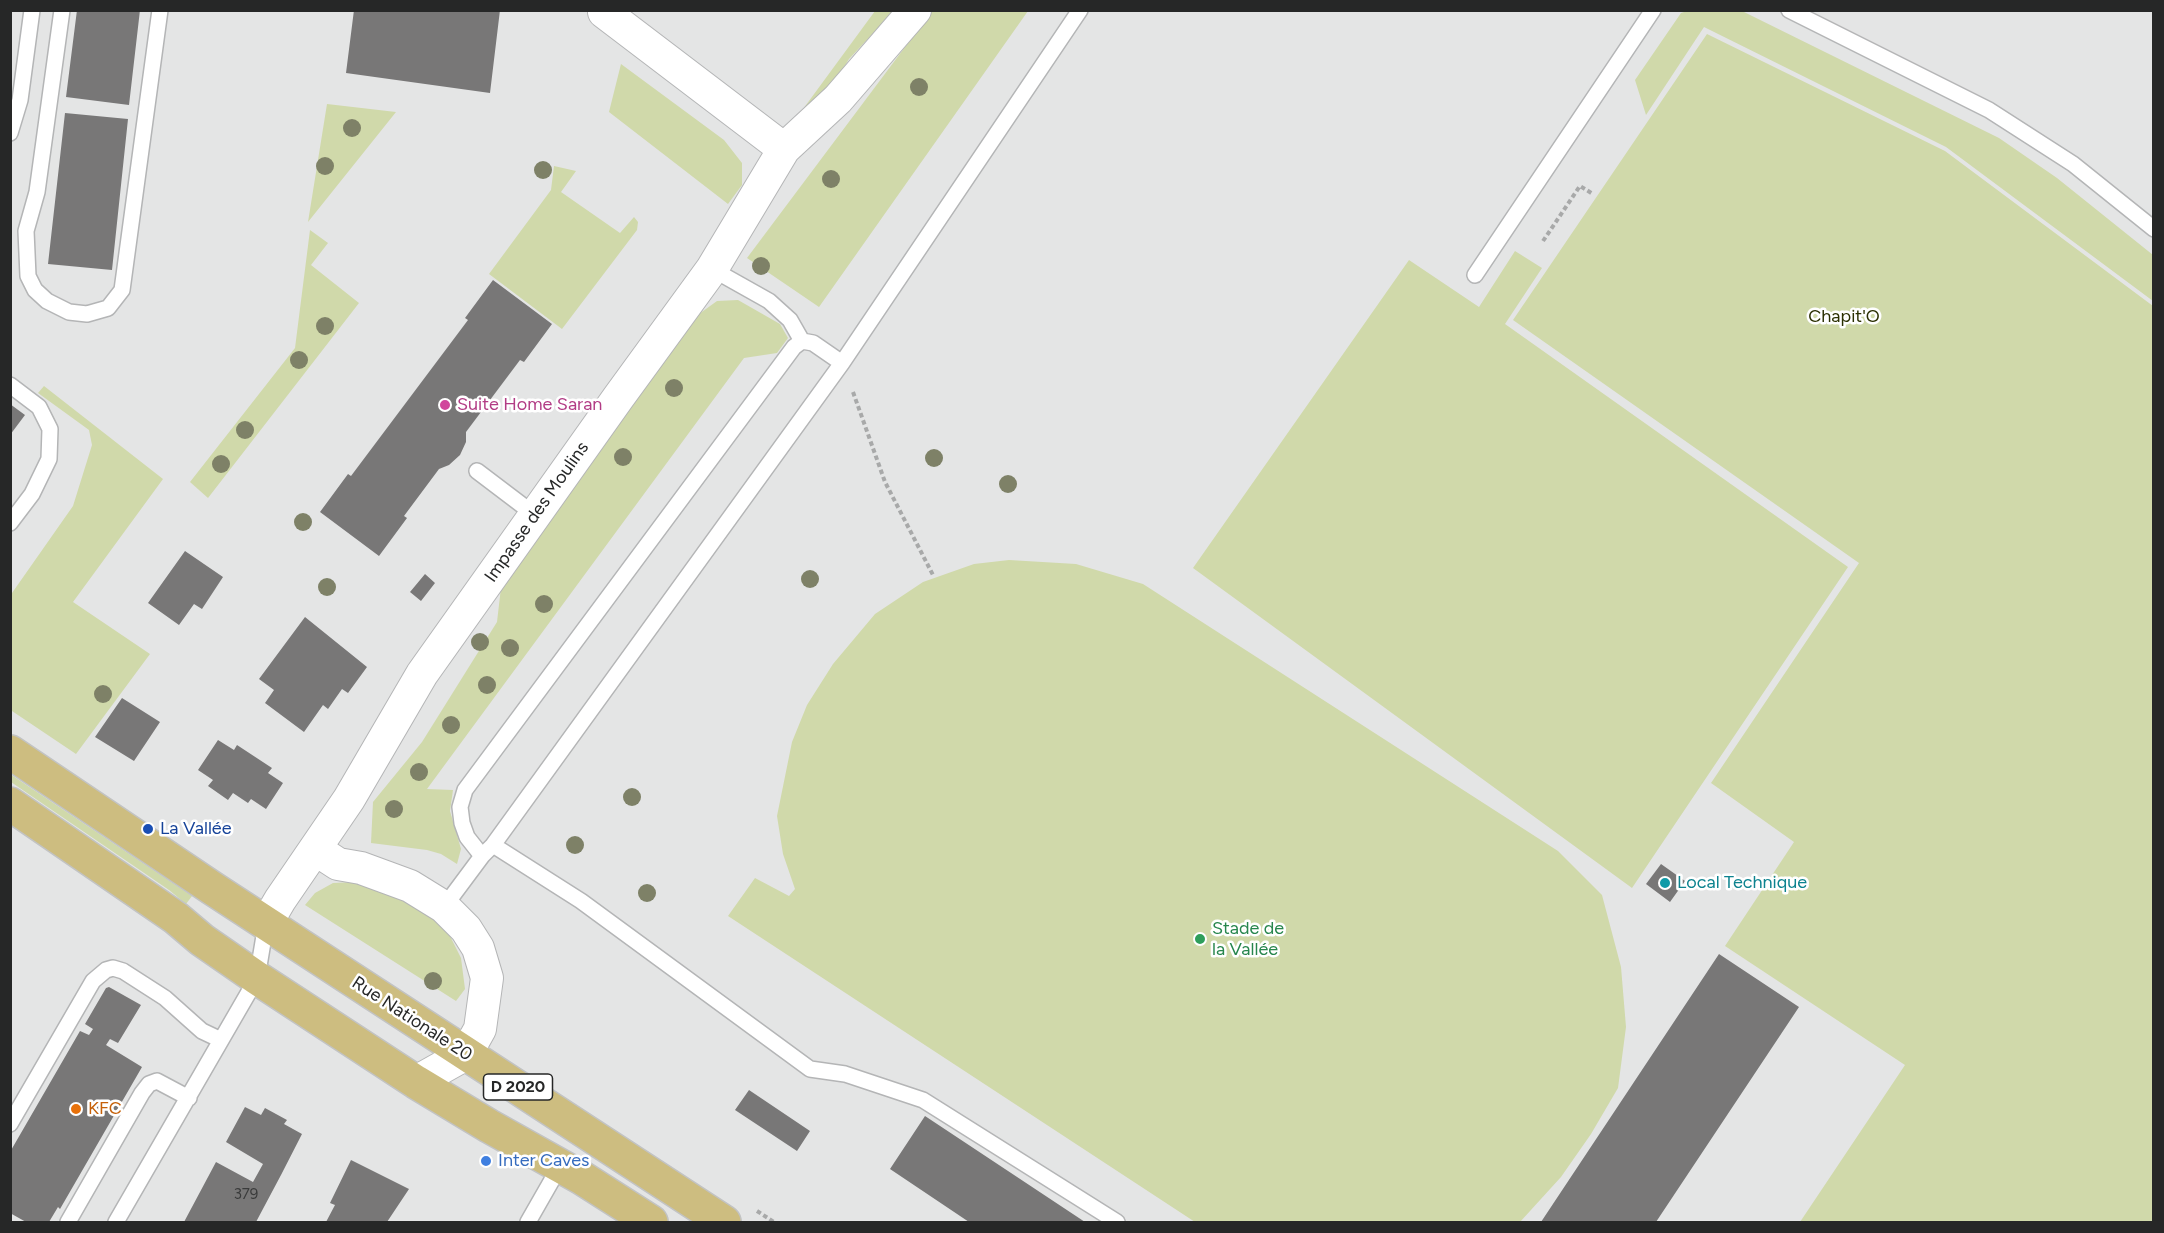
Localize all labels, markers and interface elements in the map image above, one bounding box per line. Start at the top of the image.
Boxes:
park label: Chapit'O [1808,306,1880,328]
place label: Suite Home Saran [457,394,602,416]
marker: Suite Home Saran [438,398,452,412]
street label: Impasse des Moulins [480,438,594,586]
place label: La Vallée [160,818,232,840]
marker: La Vallée [141,822,155,836]
place label: Local Technique [1677,872,1807,894]
marker: Local Technique [1658,876,1672,890]
place label: Stade de la Vallée [1212,918,1284,960]
marker: Stade de la Vallée [1193,932,1207,946]
street label: Rue Nationale 20 [348,972,476,1066]
road number: D 2020 [484,1074,552,1100]
place label: KFC [88,1098,122,1120]
marker: KFC [69,1102,83,1116]
place label: Inter Caves [498,1150,589,1172]
marker: Inter Caves [479,1154,493,1168]
house number: 379 [234,1186,258,1204]

